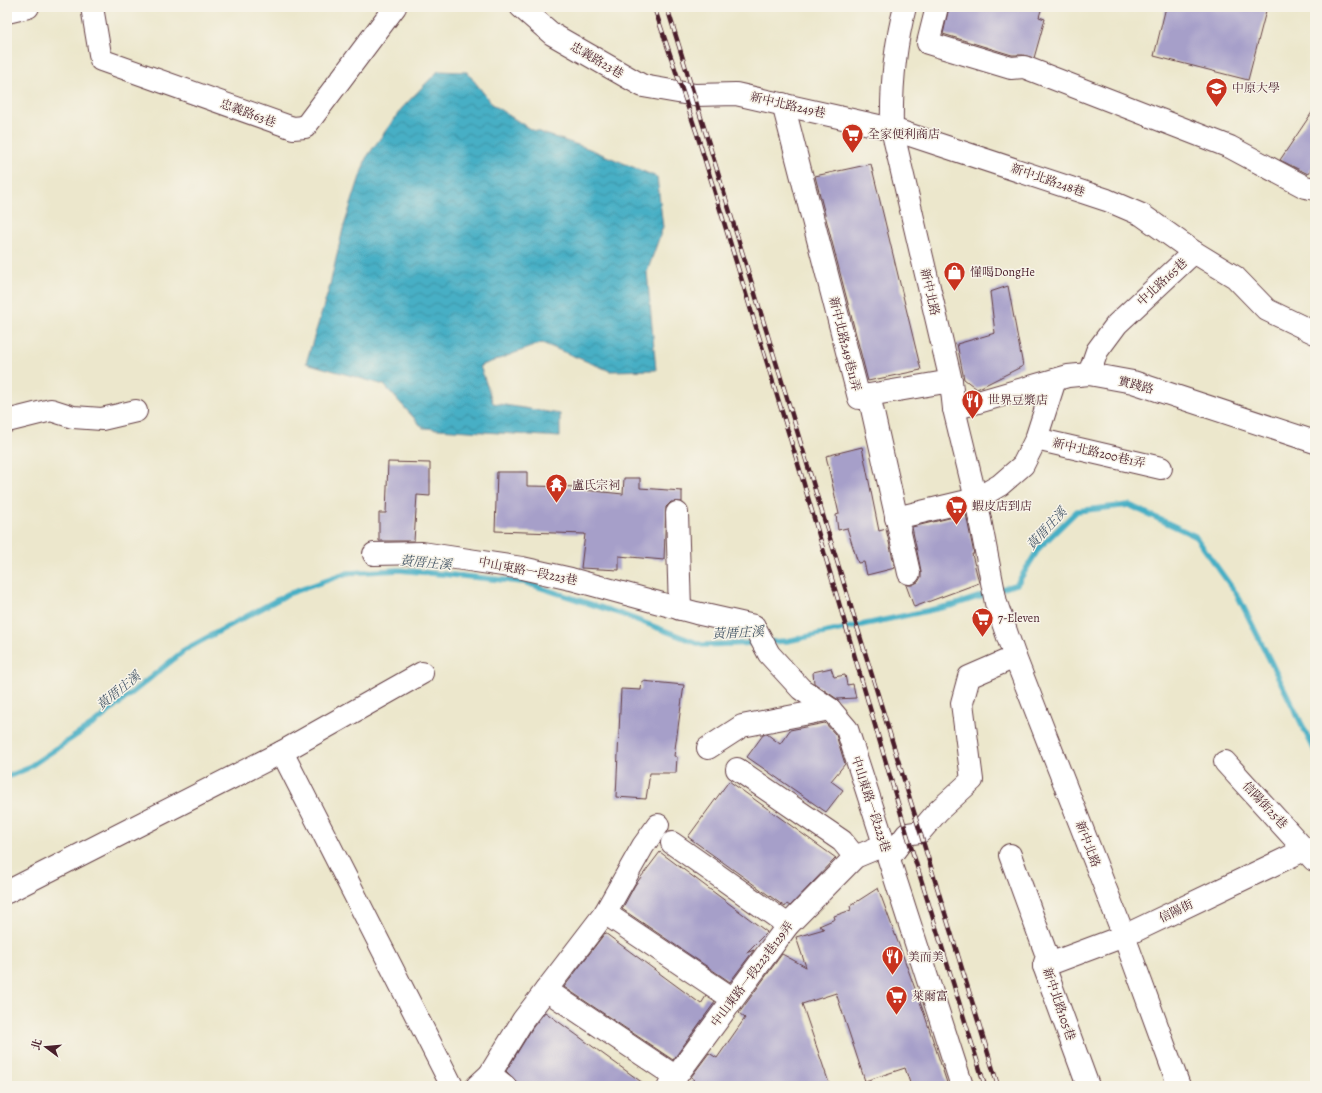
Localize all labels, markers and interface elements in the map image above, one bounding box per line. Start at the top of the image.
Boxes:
street label: 忠義路23巷 [568,38,626,82]
school or university icon: 中原大學 [1203,75,1229,108]
place label: 中原大學 [1232,80,1280,96]
street label: 新中北路249巷 [749,89,827,121]
street label: 忠義路63巷 [218,95,278,131]
supermarket icon: 全家便利商店 [839,121,865,154]
place label: 全家便利商店 [868,126,940,142]
street label: 新中北路248巷 [1009,160,1087,200]
street label: 中北路165巷 [1134,255,1190,309]
shop icon: 懂喝DongHe [941,259,967,292]
place label: 懂喝DongHe [970,264,1035,280]
street label: 新中北路 [917,267,943,317]
street label: 新中北路249巷11弄 [826,295,864,393]
street label: 實踐路 [1117,373,1155,397]
restaurant icon: 世界豆漿店 [960,387,986,420]
place label: 世界豆漿店 [988,392,1048,408]
street label: 新中北路200巷1弄 [1051,435,1147,471]
temple icon: 盧氏宗祠 [544,472,570,505]
place label: 盧氏宗祠 [572,477,620,493]
supermarket icon: 蝦皮店到店 [943,493,969,526]
place label: 蝦皮店到店 [972,498,1032,514]
water label: 黃厝庄溪 [1022,502,1072,553]
water label: 黃厝庄溪 [399,552,455,573]
street label: 中山東路一段223巷 [477,554,579,588]
supermarket icon: 7-Eleven [970,605,996,638]
place label: 7-Eleven [998,610,1040,626]
water label: 黃厝庄溪 [712,623,766,642]
water label: 黃厝庄溪 [93,666,145,713]
street label: 中山東路一段223巷 [848,754,894,854]
street label: 信陽街25巷 [1239,778,1291,832]
street label: 新中北路 [1072,819,1104,869]
street label: 信陽街 [1156,895,1197,926]
street label: 中山東路一段223巷129弄 [707,918,797,1030]
restaurant icon: 美而美 [880,944,906,977]
place label: 美而美 [908,949,944,965]
street label: 新中北路105巷 [1039,966,1079,1042]
supermarket icon: 萊爾富 [884,983,910,1016]
place label: 萊爾富 [912,988,948,1004]
north arrow [26,1027,66,1067]
text: 北 [28,1037,46,1052]

